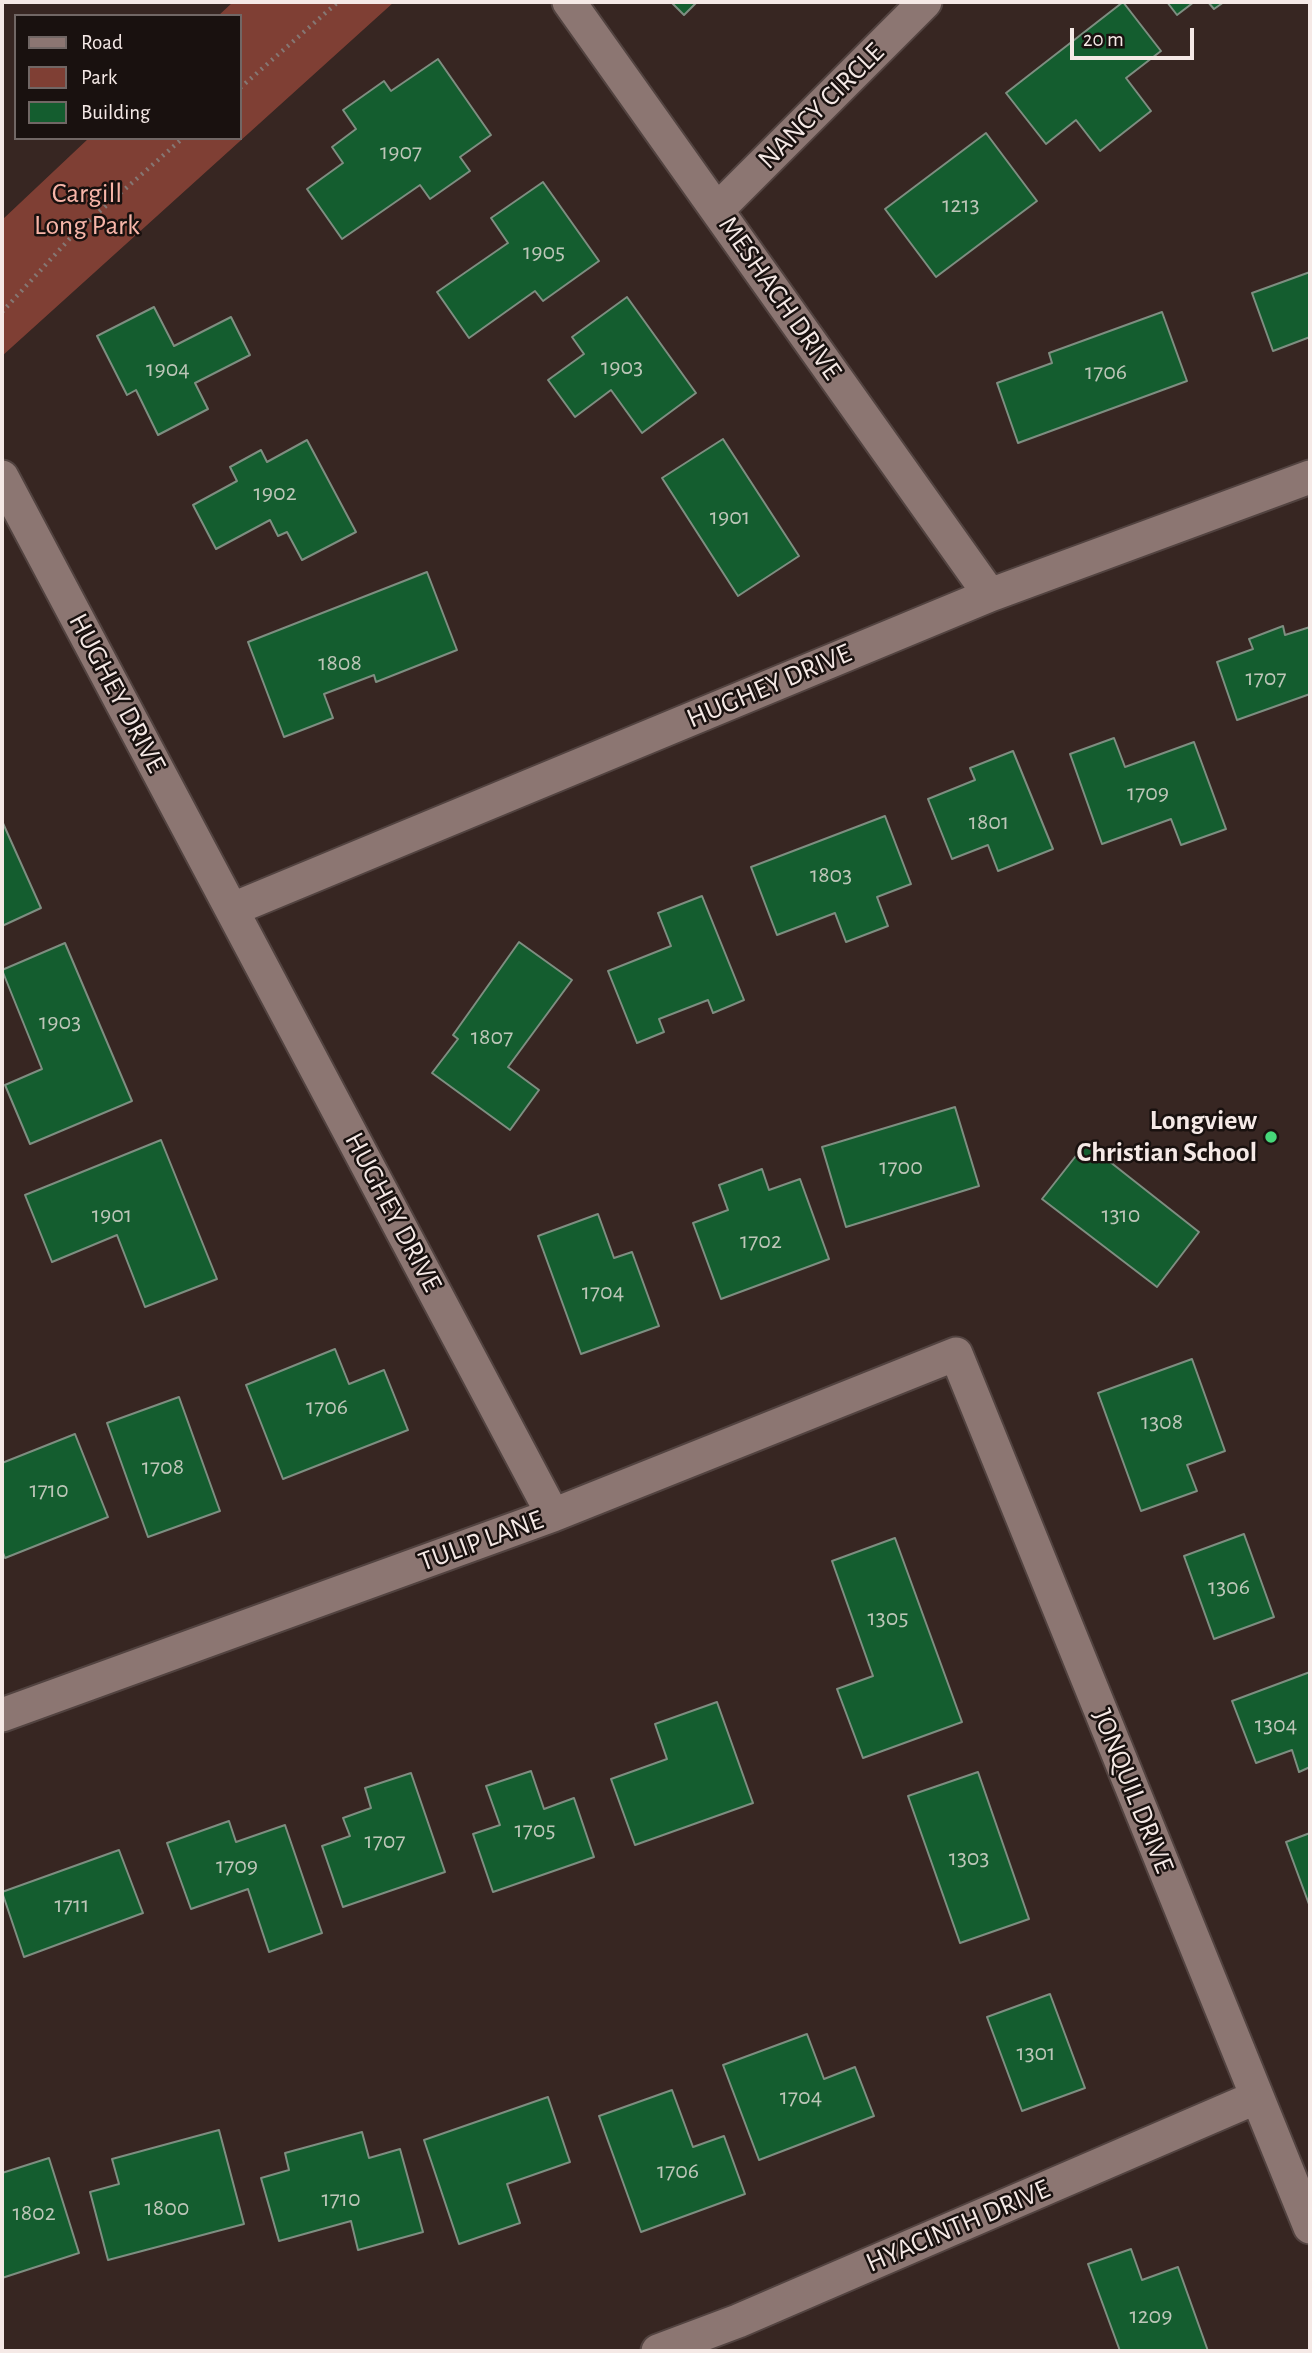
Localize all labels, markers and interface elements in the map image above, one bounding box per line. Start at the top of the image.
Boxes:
legend [14,14,242,140]
scale bar [1074,14,1198,58]
text: 20 m [1083,29,1124,50]
text: Road [81,32,123,53]
street label: NANCY CIRCLE [751,36,891,176]
text: Park [81,67,117,88]
text: Building [81,102,150,123]
house number: 1907 [380,138,422,166]
park label: Cargill Long Park [34,177,140,243]
house number: 1213 [942,191,980,219]
street label: MESHACH DRIVE [711,210,849,386]
house number: 1905 [523,238,565,266]
house number: 1903 [601,353,643,381]
house number: 1904 [146,355,190,383]
house number: 1706 [1085,358,1127,386]
house number: 1902 [253,479,297,507]
house number: 1901 [710,503,750,531]
street label: HUGHEY DRIVE [61,608,173,778]
street label: HUGHEY DRIVE [682,636,856,736]
house number: 1808 [318,649,362,677]
house number: 1707 [1246,664,1286,692]
house number: 1709 [1127,779,1169,807]
house number: 1801 [969,808,1009,836]
house number: 1803 [810,861,852,889]
house number: 1903 [39,1008,81,1036]
house number: 1807 [471,1023,513,1051]
place label: Longview Christian School [1077,1104,1257,1170]
street label: HUGHEY DRIVE [337,1127,449,1297]
marker: Longview Christian School [1263,1129,1279,1145]
house number: 1700 [879,1153,923,1181]
house number: 1901 [92,1201,132,1229]
house number: 1310 [1101,1201,1141,1229]
house number: 1702 [740,1227,782,1255]
house number: 1704 [582,1278,624,1306]
house number: 1706 [306,1393,348,1421]
house number: 1308 [1141,1408,1183,1436]
house number: 1708 [142,1453,184,1481]
house number: 1710 [29,1476,69,1504]
street label: TULIP LANE [414,1503,548,1579]
house number: 1306 [1208,1573,1250,1601]
house number: 1305 [868,1604,908,1632]
street label: JONQUIL DRIVE [1085,1704,1181,1878]
house number: 1304 [1255,1711,1297,1739]
house number: 1705 [515,1816,555,1844]
house number: 1707 [365,1827,405,1855]
house number: 1303 [949,1844,989,1872]
house number: 1709 [216,1852,258,1880]
house number: 1711 [55,1891,89,1919]
house number: 1301 [1016,2039,1056,2067]
house number: 1704 [780,2083,822,2111]
house number: 1706 [657,2157,699,2185]
street label: HYACINTH DRIVE [861,2172,1055,2280]
house number: 1710 [321,2185,361,2213]
house number: 1800 [145,2194,189,2222]
house number: 1802 [12,2199,56,2227]
house number: 1209 [1129,2302,1173,2330]

